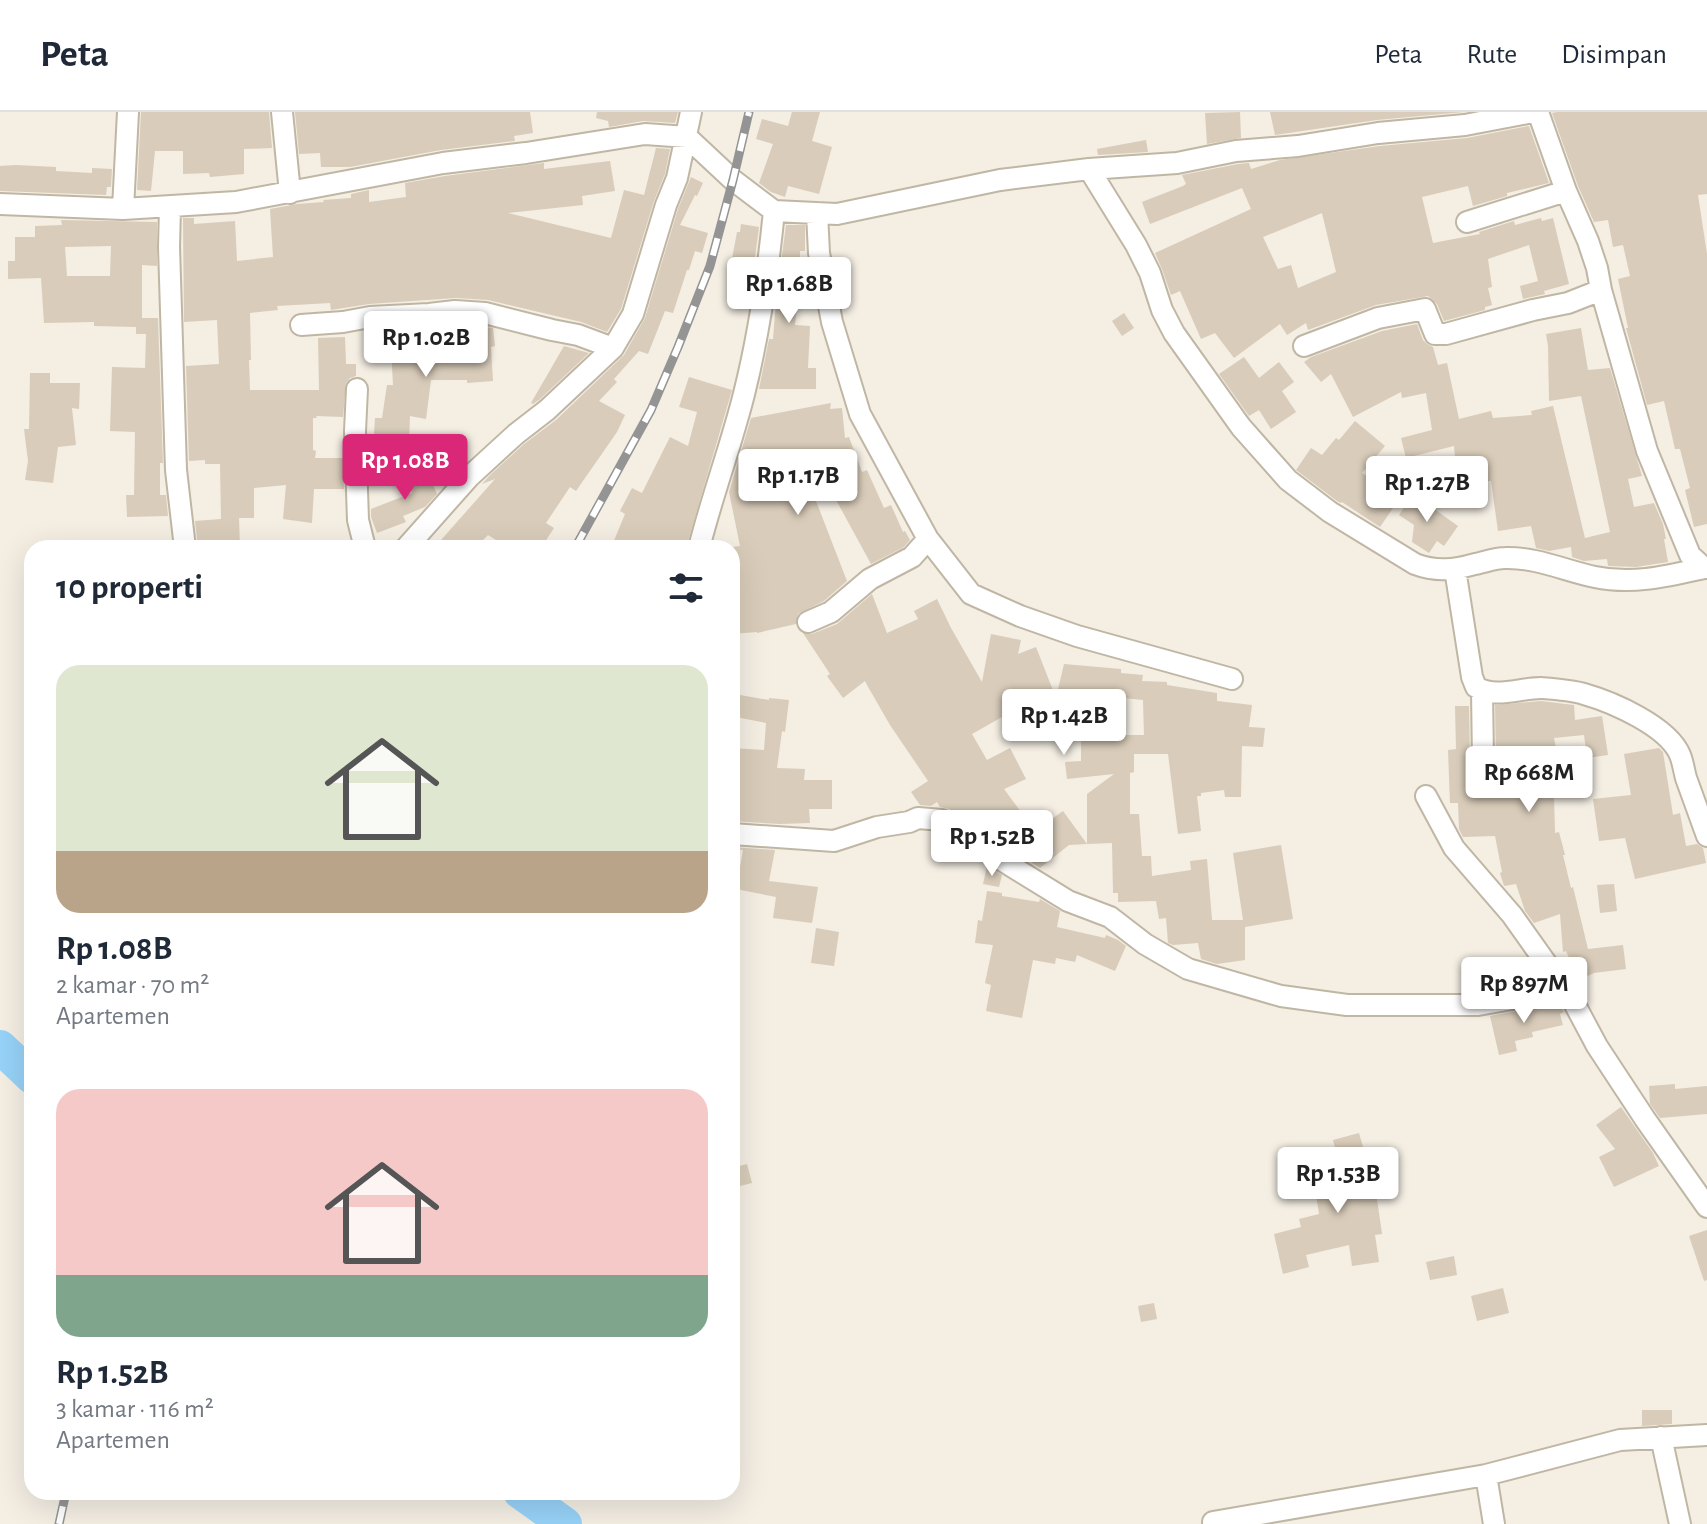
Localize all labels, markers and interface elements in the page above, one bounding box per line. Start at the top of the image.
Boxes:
text: Peta [40,36,109,74]
text: Peta [1374,41,1423,69]
text: Rute [1467,41,1517,69]
text: Disimpan [1561,41,1667,69]
pin: Rp 1.68B [706,257,872,325]
text: Rp 1.68B [745,270,833,296]
pin: Rp 1.02B [343,311,509,379]
text: Rp 1.02B [382,324,470,350]
pin: Rp 1.08B [322,434,488,502]
text: Rp 1.08B [361,447,449,473]
pin: Rp 1.17B [715,449,881,517]
pin: Rp 1.27B [1344,456,1510,524]
text: Rp 1.17B [756,462,840,488]
text: Rp 1.27B [1384,469,1470,495]
icon: filters [664,566,708,610]
text: 10 properti [56,571,203,605]
pin: Rp 1.42B [981,689,1147,757]
text: Rp 1.42B [1020,702,1108,728]
icon: home [310,717,454,861]
pin: Rp 668M [1455,746,1603,814]
text: Rp 668M [1484,759,1574,785]
pin: Rp 1.52B [909,810,1075,878]
text: Rp 1.52B [949,823,1035,849]
text: Rp 1.08B [56,932,172,966]
pin: Rp 897M [1450,957,1598,1025]
text: Rp 897M [1479,970,1569,996]
text: 2 kamar · 70 m² [56,972,209,998]
text: Apartemen [56,1003,170,1029]
icon: home [310,1141,454,1285]
pin: Rp 1.53B [1255,1147,1421,1215]
text: Rp 1.53B [1295,1160,1381,1186]
text: Rp 1.52B [56,1356,169,1390]
text: 3 kamar · 116 m² [56,1396,214,1422]
text: Apartemen [56,1427,170,1453]

